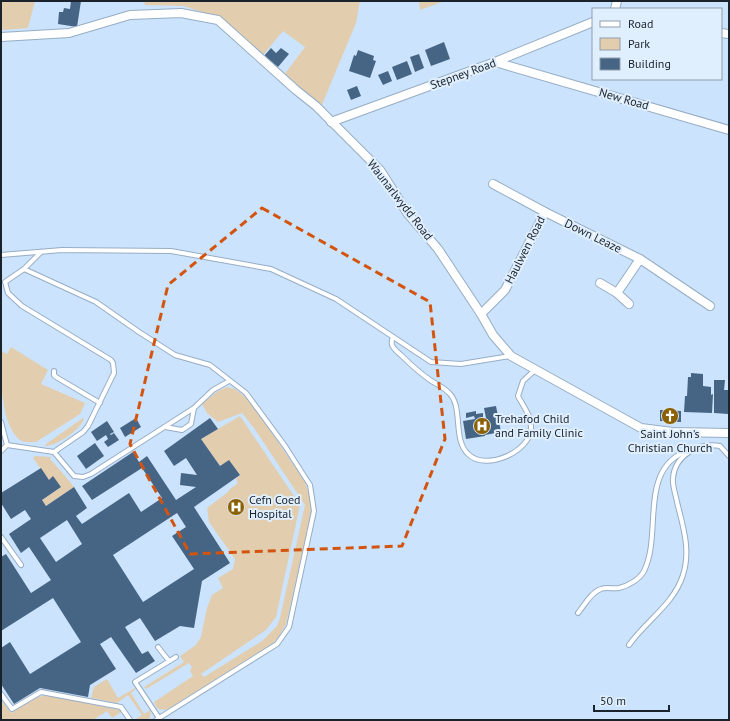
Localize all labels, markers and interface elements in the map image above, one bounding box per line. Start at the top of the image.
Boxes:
legend [592,8,722,80]
text: Road [628,16,653,31]
text: Park [628,36,650,51]
street label: Stepney Road [428,55,498,92]
text: Building [628,56,671,71]
street label: New Road [597,84,651,113]
street label: Waunarlwydd Road [364,156,436,243]
street label: Haulwen Road [501,213,548,286]
street label: Down Leaze [562,215,624,256]
church icon: Saint John's Christian Church [660,406,680,426]
place label: Trehafod Child and Family Clinic [495,411,584,440]
hospital icon: Trehafod Child and Family Clinic [472,416,492,436]
place label: Saint John's Christian Church [628,426,712,455]
place label: Cefn Coed Hospital [249,492,301,521]
hospital icon: Cefn Coed Hospital [226,497,246,517]
scale bar [594,687,669,713]
text: 50 m [600,693,626,708]

